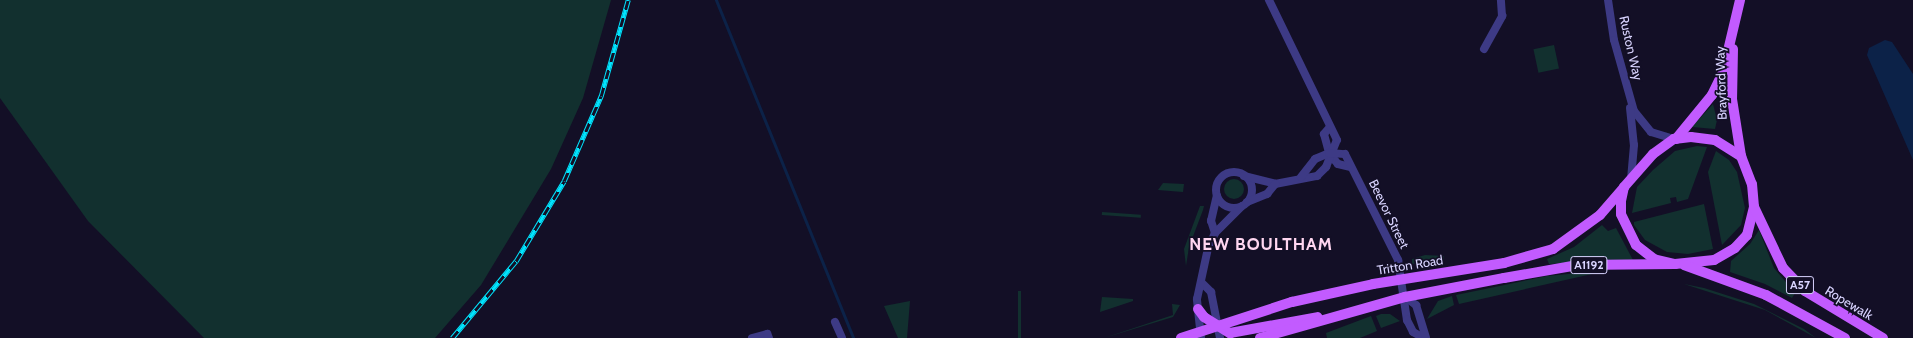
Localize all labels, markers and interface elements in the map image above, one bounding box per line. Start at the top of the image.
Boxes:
street label: Ruston Way [1616,14,1646,82]
street label: Brayford Way [1712,46,1730,120]
street label: Beevor Street [1366,177,1412,251]
district label: NEW BOULTHAM [1189,235,1333,255]
street label: Tritton Road [1376,252,1444,278]
road number: A1192 [1570,255,1608,275]
road number: A57 [1785,275,1815,295]
street label: Ropewalk [1822,283,1876,323]

